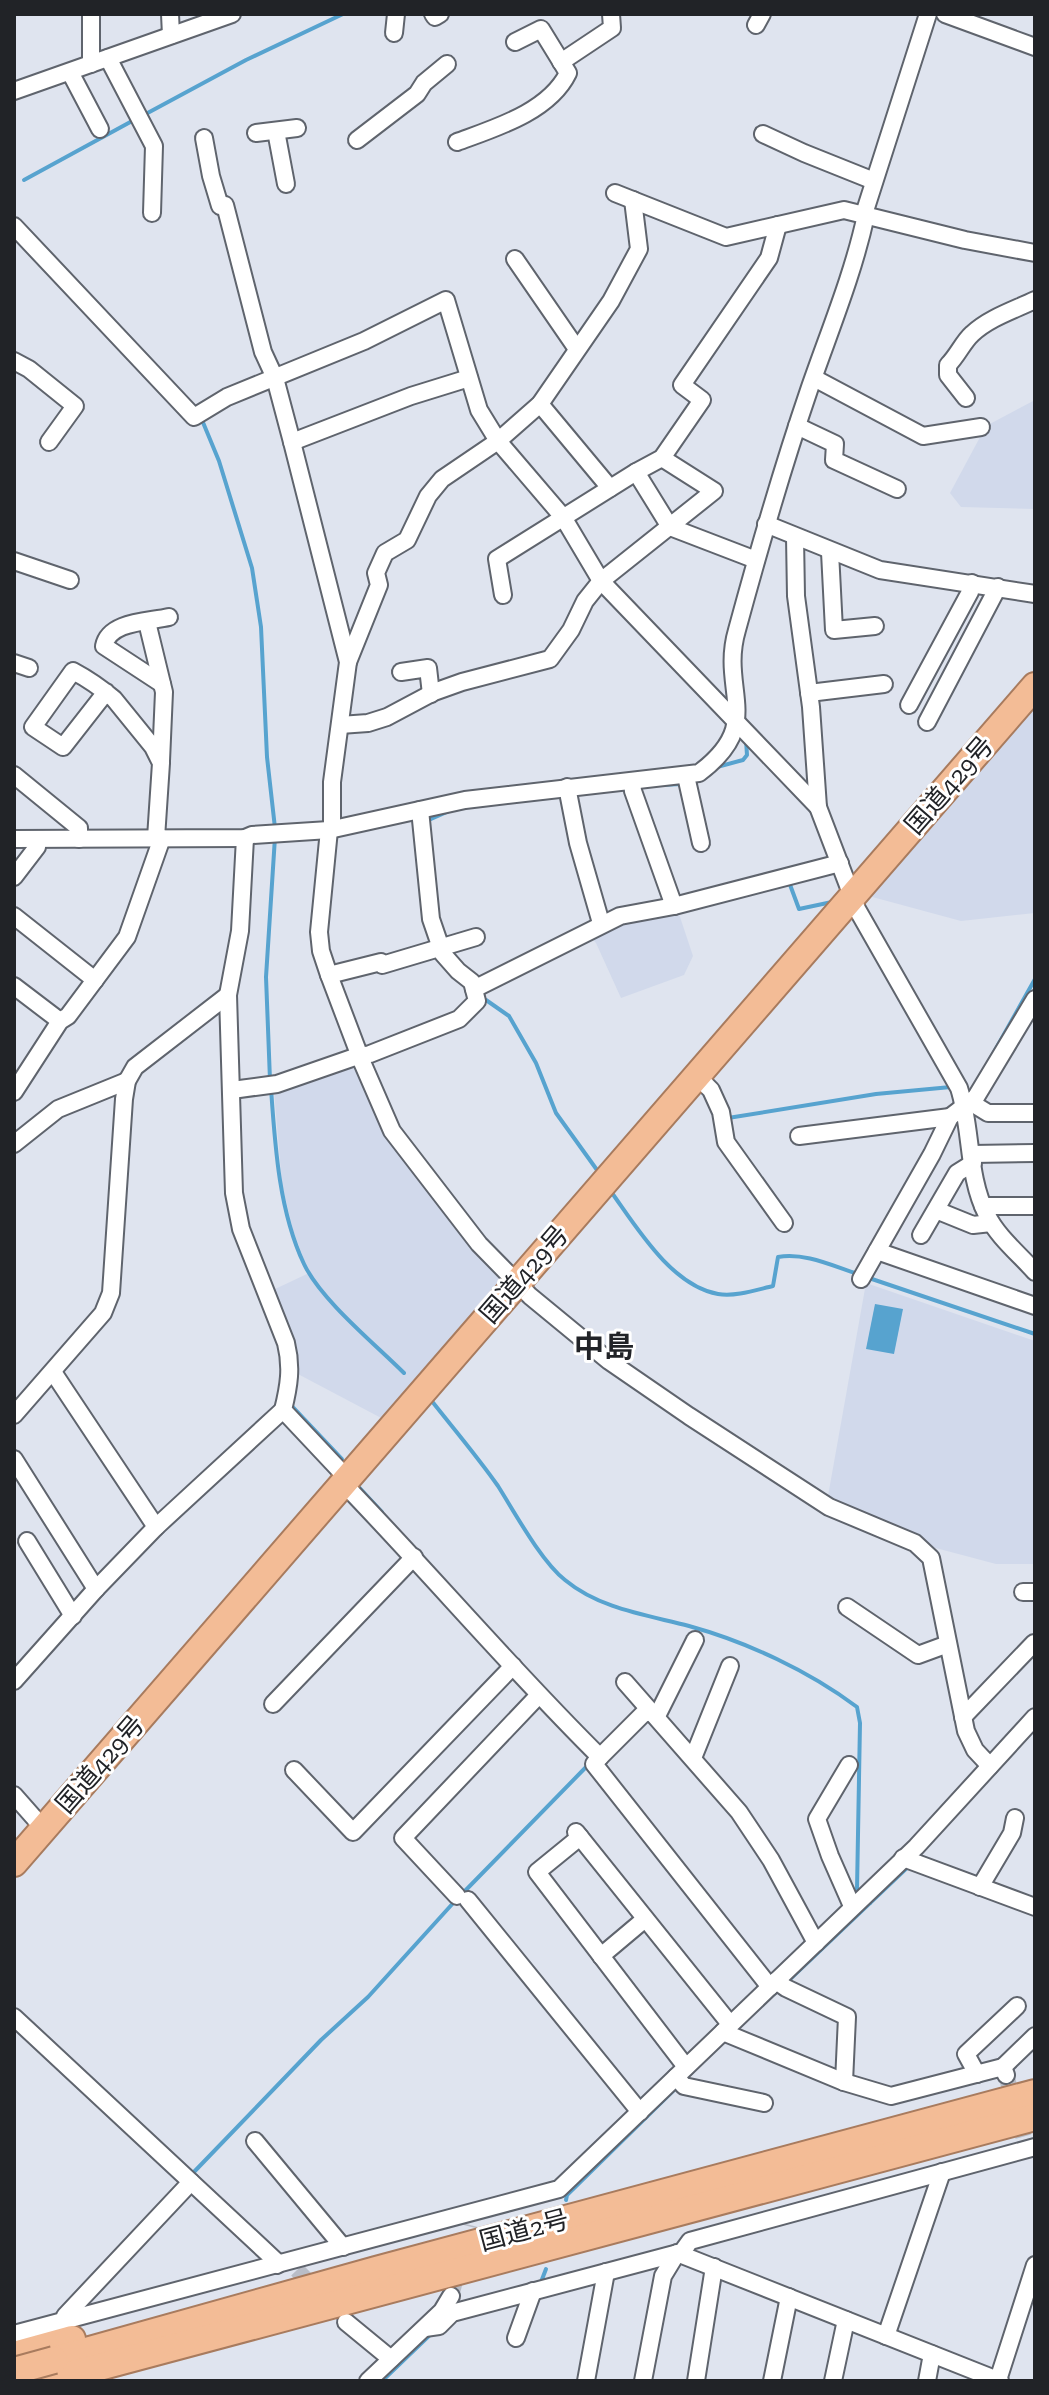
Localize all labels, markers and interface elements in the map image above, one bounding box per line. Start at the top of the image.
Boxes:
street label: 国道429号 [898,730,1000,840]
street label: 国道429号 [473,1219,575,1329]
district label: 中島 [574,1329,634,1365]
street label: 国道429号 [49,1709,151,1819]
street label: 国道2号 [476,2203,572,2257]

